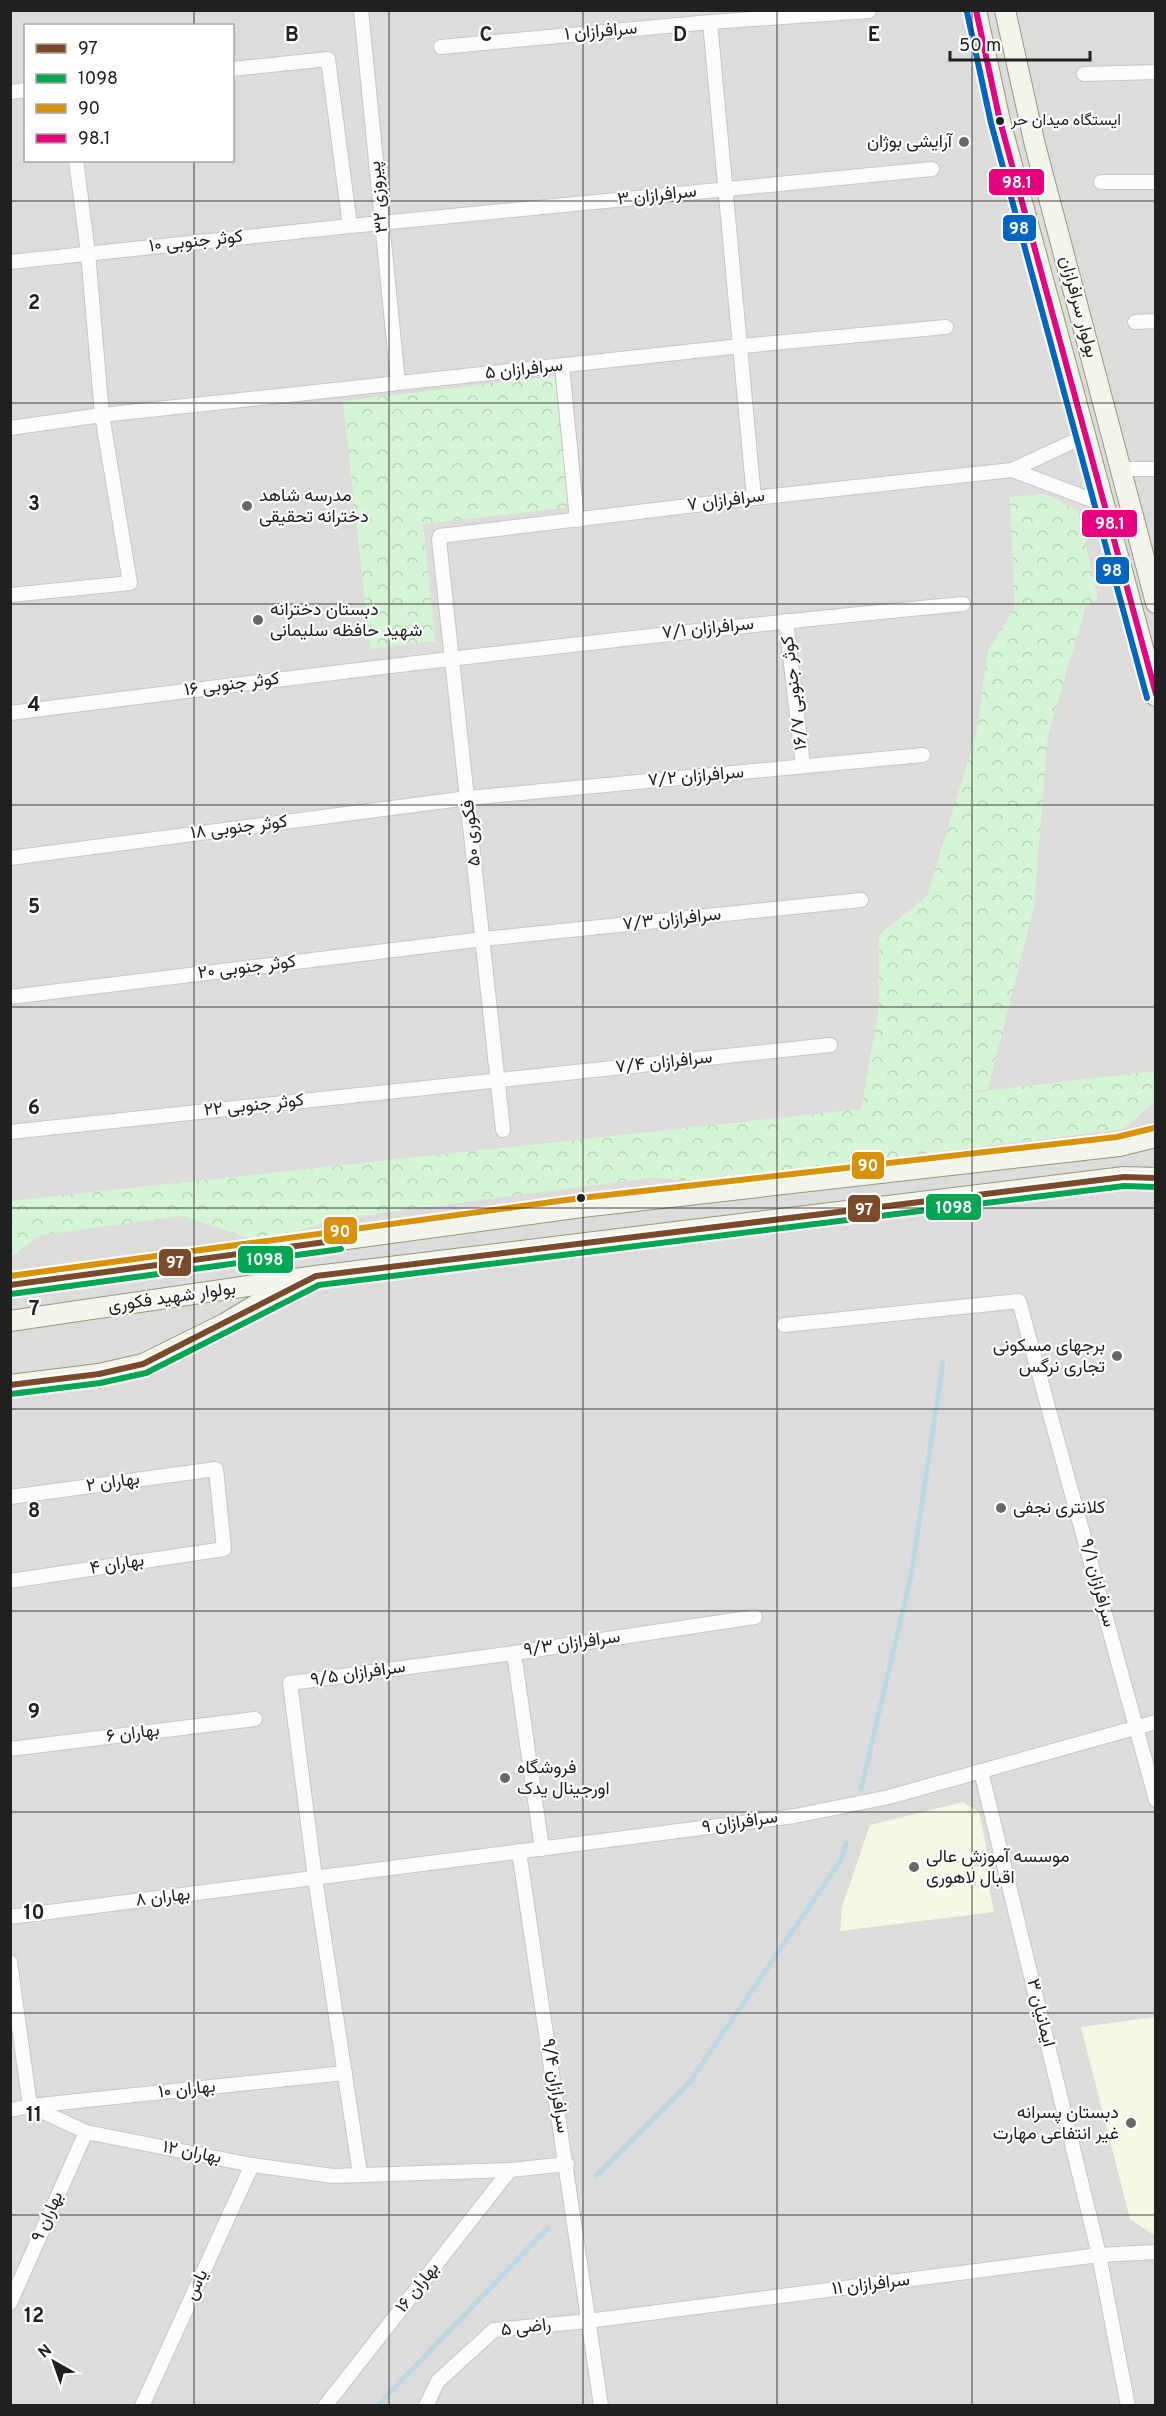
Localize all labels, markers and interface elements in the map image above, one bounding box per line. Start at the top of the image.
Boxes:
street label: سرافرازان ۱ [564,17,638,47]
text: B [285,23,299,49]
text: C [480,23,492,49]
text: D [673,23,687,49]
text: E [868,23,880,49]
legend [24,24,234,162]
scale bar [950,24,1090,62]
text: 50 m [959,35,1001,58]
text: 97 [78,38,98,61]
text: 1098 [78,68,118,91]
text: 90 [78,98,100,121]
place label: ایستگاه میدان حر [1010,111,1121,131]
marker: ایستگاه میدان حر [994,115,1006,127]
text: 98.1 [78,128,110,151]
place label: آرایشی بوژان [867,131,954,154]
marker: آرایشی بوژان [957,135,971,149]
street label: پیروزی ۳۲ [364,160,394,234]
line badge: 98.1 [988,168,1045,196]
text: 98.1 [1002,174,1032,194]
street label: سرافرازان ۳ [616,180,698,212]
line badge: 98 [1002,214,1037,242]
text: 98 [1009,220,1029,240]
street label: کوثر جنوبی ۱۰ [148,226,244,258]
street label: بولوار سرافرازان [1053,254,1103,360]
text: 2 [28,291,40,317]
street label: سرافرازان ۵ [484,354,564,386]
place label: مدرسه شاهد دخترانه تحقیقی [259,485,369,529]
street label: سرافرازان ۷ [686,485,766,517]
text: 3 [28,492,40,518]
marker: مدرسه شاهد دخترانه تحقیقی [240,499,254,513]
line badge: 98.1 [1081,509,1138,538]
text: 98.1 [1095,515,1125,535]
line badge: 98 [1095,556,1130,585]
text: 98 [1102,562,1122,582]
place label: دبستان دخترانه شهید حافظه سلیمانی [270,599,423,643]
marker: دبستان دخترانه شهید حافظه سلیمانی [251,613,265,627]
street label: سرافرازان ۷/۱ [661,613,755,645]
street label: کوثر جنوبی ۱۶/۷ [777,634,813,752]
street label: کوثر جنوبی ۱۶ [183,668,281,702]
text: 4 [28,693,40,719]
street label: سرافرازان ۷/۲ [647,761,745,793]
street label: فکوری ۵۰ [457,799,487,867]
street label: کوثر جنوبی ۱۸ [189,811,289,845]
text: 5 [28,895,40,921]
street label: سرافرازان ۷/۳ [622,903,722,937]
street label: کوثر جنوبی ۲۰ [197,951,297,985]
street label: سرافرازان ۷/۴ [614,1046,714,1080]
street label: کوثر جنوبی ۲۲ [203,1089,305,1123]
text: 6 [28,1096,40,1122]
line badge: 90 [851,1151,885,1180]
text: 90 [858,1157,878,1177]
unlabelled marker [575,1192,587,1204]
line badge: 1098 [925,1193,982,1221]
line badge: 97 [847,1194,881,1223]
text: 1098 [936,1199,972,1219]
text: 97 [855,1201,873,1221]
line badge: 90 [323,1216,358,1245]
text: 90 [330,1223,350,1243]
line badge: 1098 [237,1245,294,1274]
line badge: 97 [158,1248,192,1277]
text: 1098 [247,1251,283,1271]
text: 97 [166,1254,184,1274]
street label: بولوار شهید فکوری [107,1278,237,1318]
text: 7 [29,1297,39,1323]
place label: برجهای مسکونی تجاری نرگس [993,1335,1105,1379]
marker: برجهای مسکونی تجاری نرگس [1110,1349,1124,1363]
street label: بهاران ۲ [85,1468,141,1498]
place label: کلانتری نجفی [1013,1497,1105,1520]
text: 8 [28,1499,40,1525]
marker: کلانتری نجفی [994,1501,1008,1515]
street label: سرافرازان ۹/۱ [1074,1536,1120,1630]
street label: بهاران ۴ [88,1549,146,1581]
street label: سرافرازان ۹/۳ [522,1626,622,1662]
street label: سرافرازان ۹/۵ [309,1656,407,1692]
text: 9 [28,1700,40,1726]
street label: بهاران ۶ [105,1719,161,1749]
place label: فروشگاه اورجینال یدک [517,1757,610,1801]
marker: فروشگاه اورجینال یدک [498,1771,512,1785]
street label: سرافرازان ۹ [701,1806,779,1840]
place label: موسسه آموزش عالی اقبال لاهوری [926,1846,1070,1890]
marker: موسسه آموزش عالی اقبال لاهوری [907,1860,921,1874]
street label: بهاران ۸ [134,1883,192,1913]
text: 10 [23,1901,45,1927]
street label: ایمانیان ۳ [1020,1977,1060,2049]
street label: سرافرازان ۹/۴ [536,2037,574,2135]
street label: بهاران ۱۰ [157,2076,217,2104]
place label: دبستان پسرانه غیر انتفاعی مهارت [993,2102,1119,2146]
text: 11 [26,2103,42,2129]
marker: دبستان پسرانه غیر انتفاعی مهارت [1124,2116,1138,2130]
street label: بهاران ۱۲ [161,2136,223,2170]
street label: بهاران ۹ [27,2188,69,2246]
street label: بهاران ۱۶ [391,2258,445,2318]
street label: یاس [180,2266,214,2304]
street label: سرافرازان ۱۱ [831,2269,911,2301]
text: 12 [24,2304,44,2330]
street label: راضی ۵ [499,2313,553,2343]
north arrow [24,2332,84,2392]
text: N [35,2341,56,2363]

